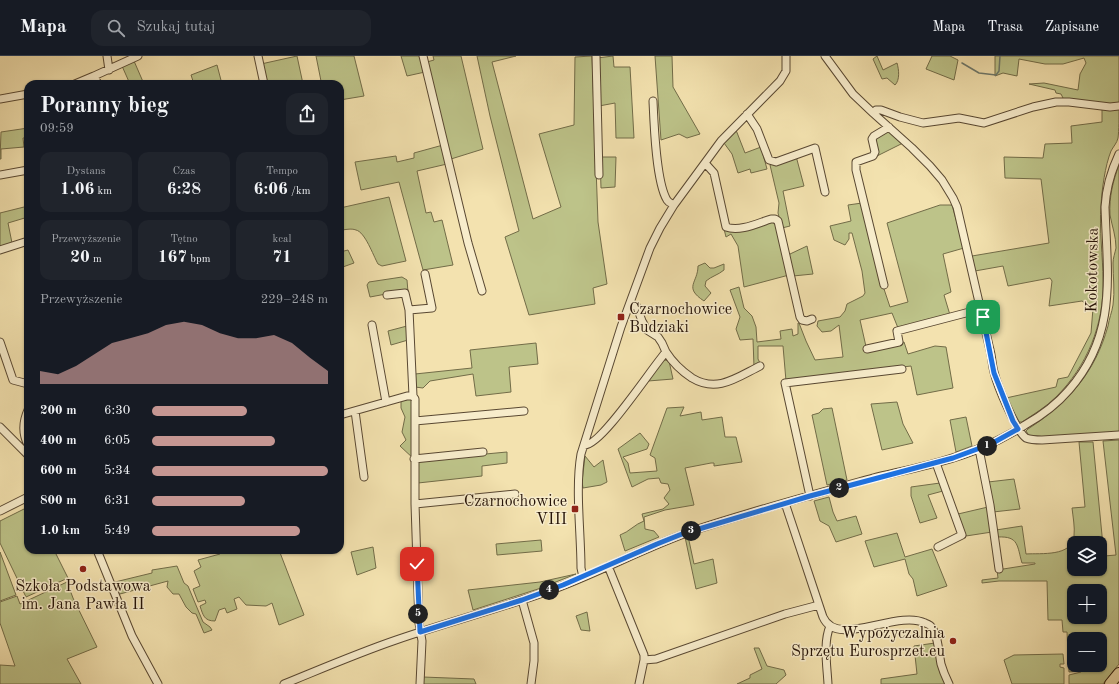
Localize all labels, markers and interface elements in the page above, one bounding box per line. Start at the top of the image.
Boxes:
search box [91,10,371,46]
icon: search [105,17,127,39]
text: Mapa [20,18,67,37]
text: Szukaj tutaj [137,20,215,35]
text: Mapa [932,20,965,34]
text: Trasa [987,20,1023,34]
text: Zapisane [1045,20,1099,34]
button: share [286,93,328,135]
text: Poranny bieg [40,95,169,117]
text: 09:59 [40,122,74,135]
text: Dystans [66,166,106,177]
text: Czas [173,166,195,177]
text: Tempo [266,166,298,177]
text: 1.06 [60,181,94,198]
text: 6:28 [167,181,201,198]
text: 6:06 [254,181,288,198]
text: km [94,186,112,197]
text: /km [288,186,310,197]
street label: Kokotowska [1084,227,1102,313]
text: Przewyższenie [51,234,121,245]
text: Tętno [170,234,198,245]
text: kcal [273,234,291,245]
text: 20 [70,249,90,266]
text: 167 [158,249,187,266]
text: 71 [272,249,292,266]
text: m [90,254,102,265]
text: bpm [187,254,210,265]
text: Przewyższenie [40,293,122,306]
text: 229–248 m [261,293,328,306]
pin [966,300,1000,334]
place label: Czarnochowice Budziaki [629,302,732,336]
icon: arrive [972,306,994,328]
marker: Czarnochowice Budziaki [616,312,626,322]
text: 200 m [40,404,77,417]
text: 6:30 [104,404,130,417]
text: 400 m [40,434,77,447]
text: 6:05 [104,434,130,447]
pin: 1 [977,436,997,456]
text: 1 [984,440,990,451]
text: 600 m [40,464,77,477]
text: 5:34 [104,464,130,477]
pin: 2 [829,478,849,498]
text: 2 [836,482,842,493]
text: 800 m [40,494,77,507]
text: 6:31 [104,494,130,507]
place label: Czarnochowice VIII [464,494,567,528]
marker: Czarnochowice VIII [570,504,580,514]
pin: 3 [681,521,701,541]
text: 1.0 km [40,524,80,537]
text: 5:49 [104,524,130,537]
text: 3 [688,525,694,536]
map controls [1067,536,1107,672]
button: layers [1067,536,1107,576]
pin [400,547,434,581]
icon: check [406,553,428,575]
marker: Szkoła Podstawowa im. Jana Pawła II [78,564,88,574]
place label: Szkoła Podstawowa im. Jana Pawła II [15,579,151,613]
pin: 4 [539,580,559,600]
text: 4 [546,584,552,595]
button: + [1067,584,1107,624]
pin: 5 [408,604,428,624]
text: 5 [415,608,421,619]
place label: Wypożyczalnia Sprzętu Eurosprzet.eu [791,626,945,660]
button: − [1067,632,1107,672]
marker: Wypożyczalnia Sprzętu Eurosprzet.eu [948,636,958,646]

